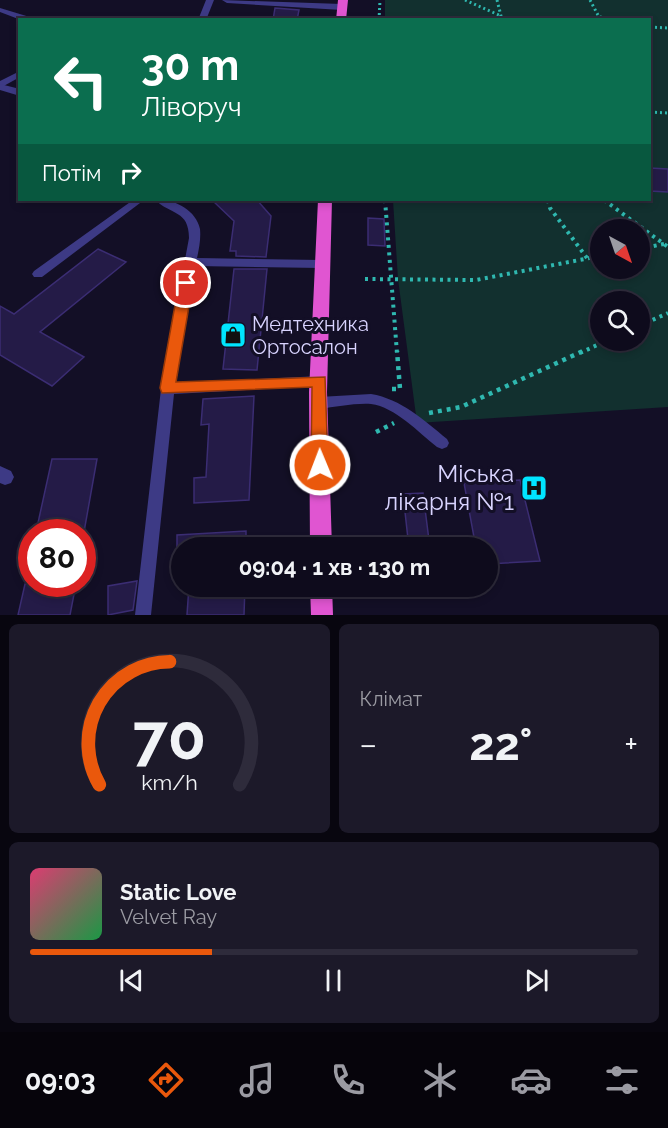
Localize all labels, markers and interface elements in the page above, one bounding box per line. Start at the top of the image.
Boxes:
text: 30 m [141,41,239,90]
icon: left [42,42,120,120]
text: Ліворуч [141,91,242,122]
icon: right [114,156,147,189]
text: Потім [42,160,102,186]
north arrow [590,219,650,279]
map controls [590,219,650,351]
pin [160,257,211,308]
icon: arrive [169,266,202,299]
button: search [590,291,650,351]
place label: Медтехника Ортосалон [252,312,369,359]
shop icon: Медтехника Ортосалон [218,320,248,350]
position arrow [288,433,352,497]
place label: Міська лікарня №1 [385,459,514,516]
hospital icon: Міська лікарня №1 [519,473,549,503]
speed limit sign: 80 [18,519,96,597]
text: 09:04 · 1 хв · 130 m [239,554,430,580]
text: Клімат [360,687,422,711]
text: 70 [133,700,206,774]
text: 22° [469,718,532,771]
text: − [360,725,377,764]
text: + [624,725,638,764]
text: km/h [141,771,198,796]
text: Static Love [120,879,237,905]
text: Velvet Ray [120,905,217,929]
icon: previous [115,964,148,997]
icon: pause [317,964,350,997]
icon: next [520,964,553,997]
icon: directions [145,1059,187,1101]
icon: music [236,1059,278,1101]
icon: phone [327,1059,369,1101]
icon: climate [419,1059,461,1101]
icon: car [510,1059,552,1101]
icon: filters [601,1059,643,1101]
text: 09:03 [25,1065,95,1096]

